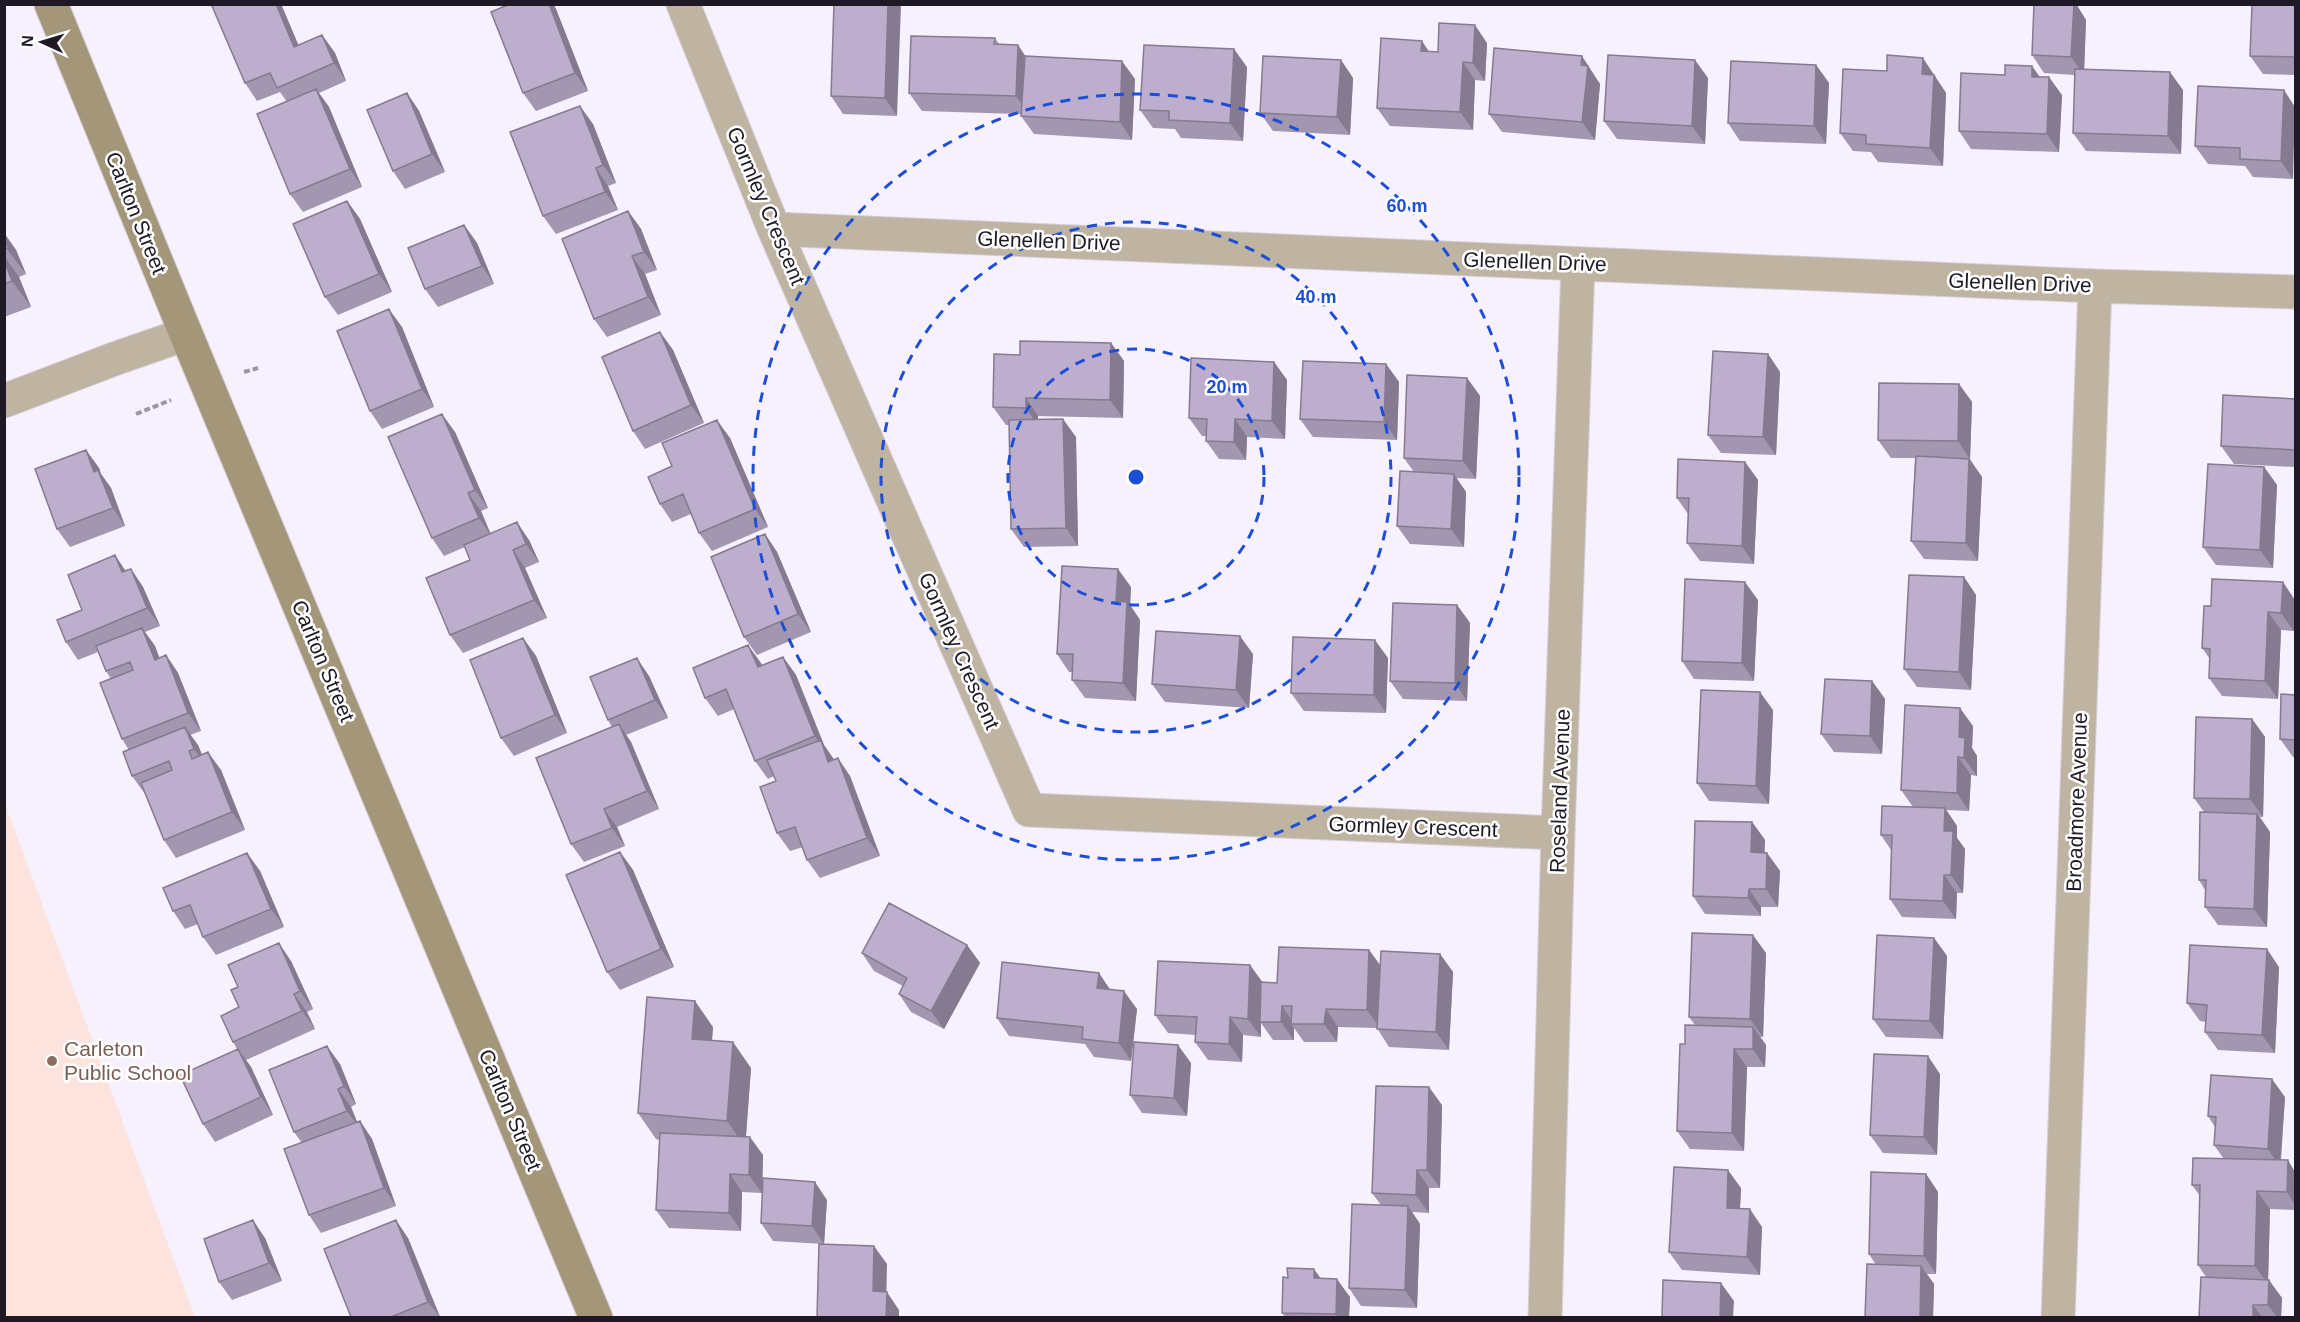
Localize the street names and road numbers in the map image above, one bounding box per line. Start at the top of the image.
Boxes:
street label: Gormley Crescent [723,123,810,288]
street label: Carlton Street [102,148,171,277]
street label: Glenellen Drive [977,227,1121,254]
street label: Glenellen Drive [1463,248,1607,275]
street label: Glenellen Drive [1948,269,2092,296]
street label: Gormley Crescent [915,569,1004,733]
street label: Carlton Street [288,597,359,725]
street label: Roseland Avenue [1545,709,1574,873]
street label: Broadmore Avenue [2062,712,2091,892]
street label: Gormley Crescent [1328,812,1498,841]
street label: Carlton Street [475,1046,546,1174]

